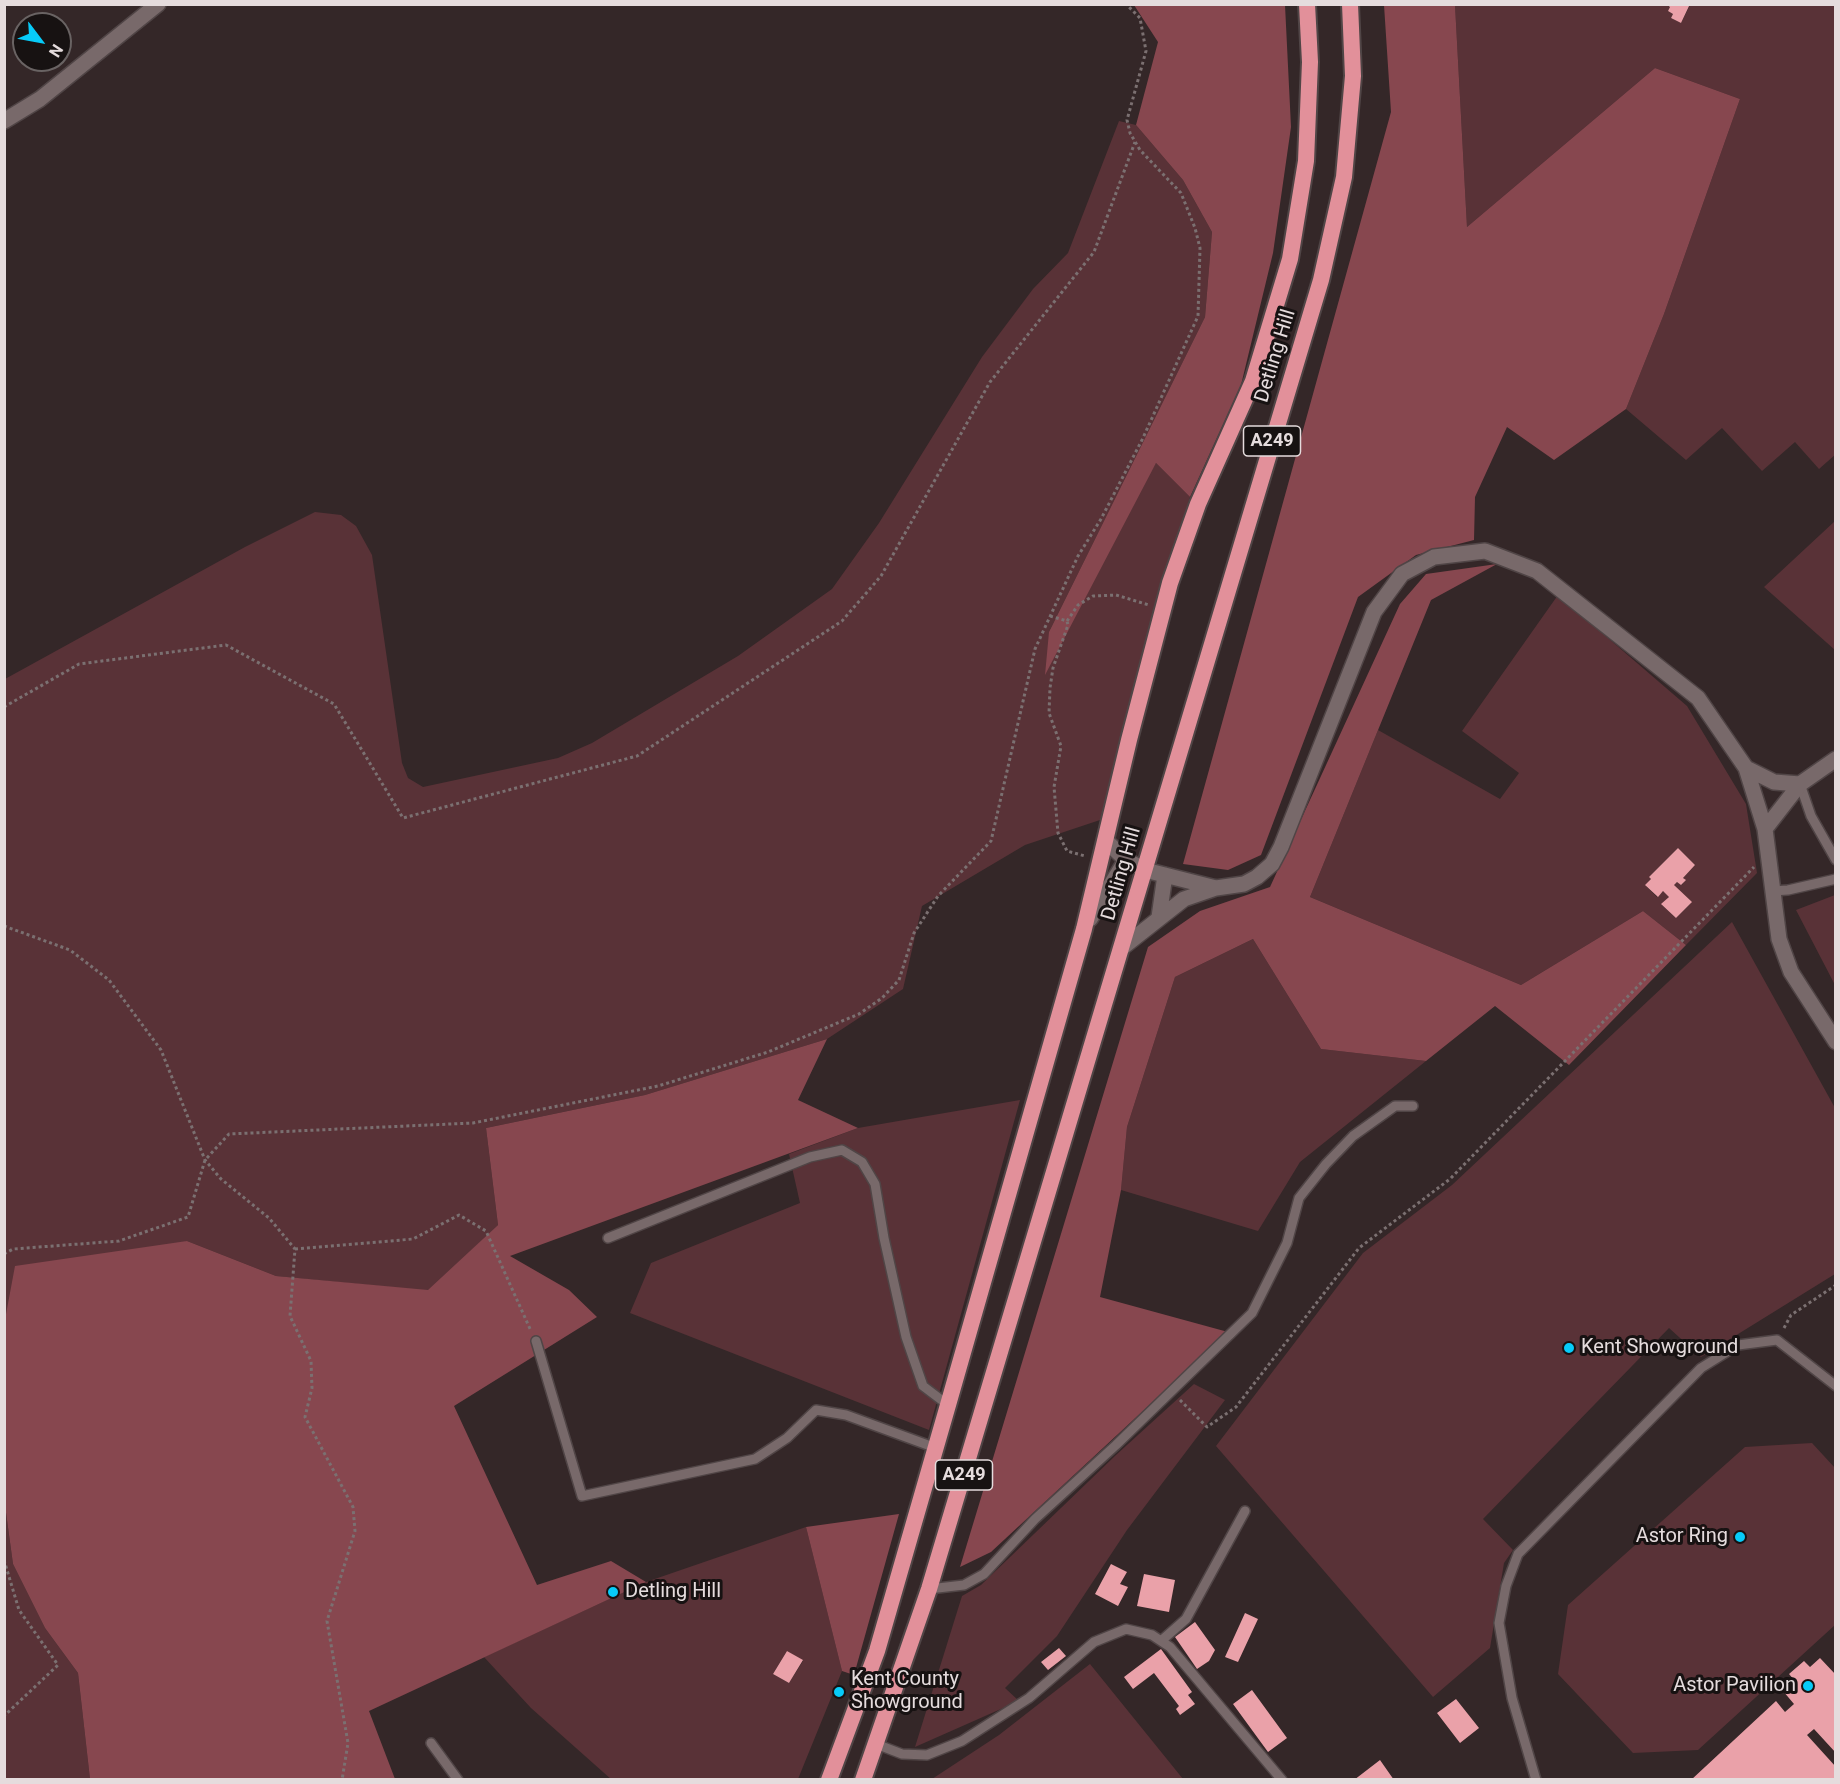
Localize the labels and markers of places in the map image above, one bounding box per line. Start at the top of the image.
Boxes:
place label: Kent Showground [1581,1336,1738,1360]
marker: Kent Showground [1562,1341,1576,1355]
place label: Astor Ring [1636,1525,1728,1549]
marker: Astor Ring [1733,1530,1747,1544]
place label: Detling Hill [625,1580,721,1604]
marker: Detling Hill [606,1585,620,1599]
place label: Kent County Showground [851,1668,963,1715]
place label: Astor Pavilion [1673,1674,1796,1698]
marker: Astor Pavilion [1801,1679,1815,1693]
marker: Kent County Showground [832,1685,846,1699]

